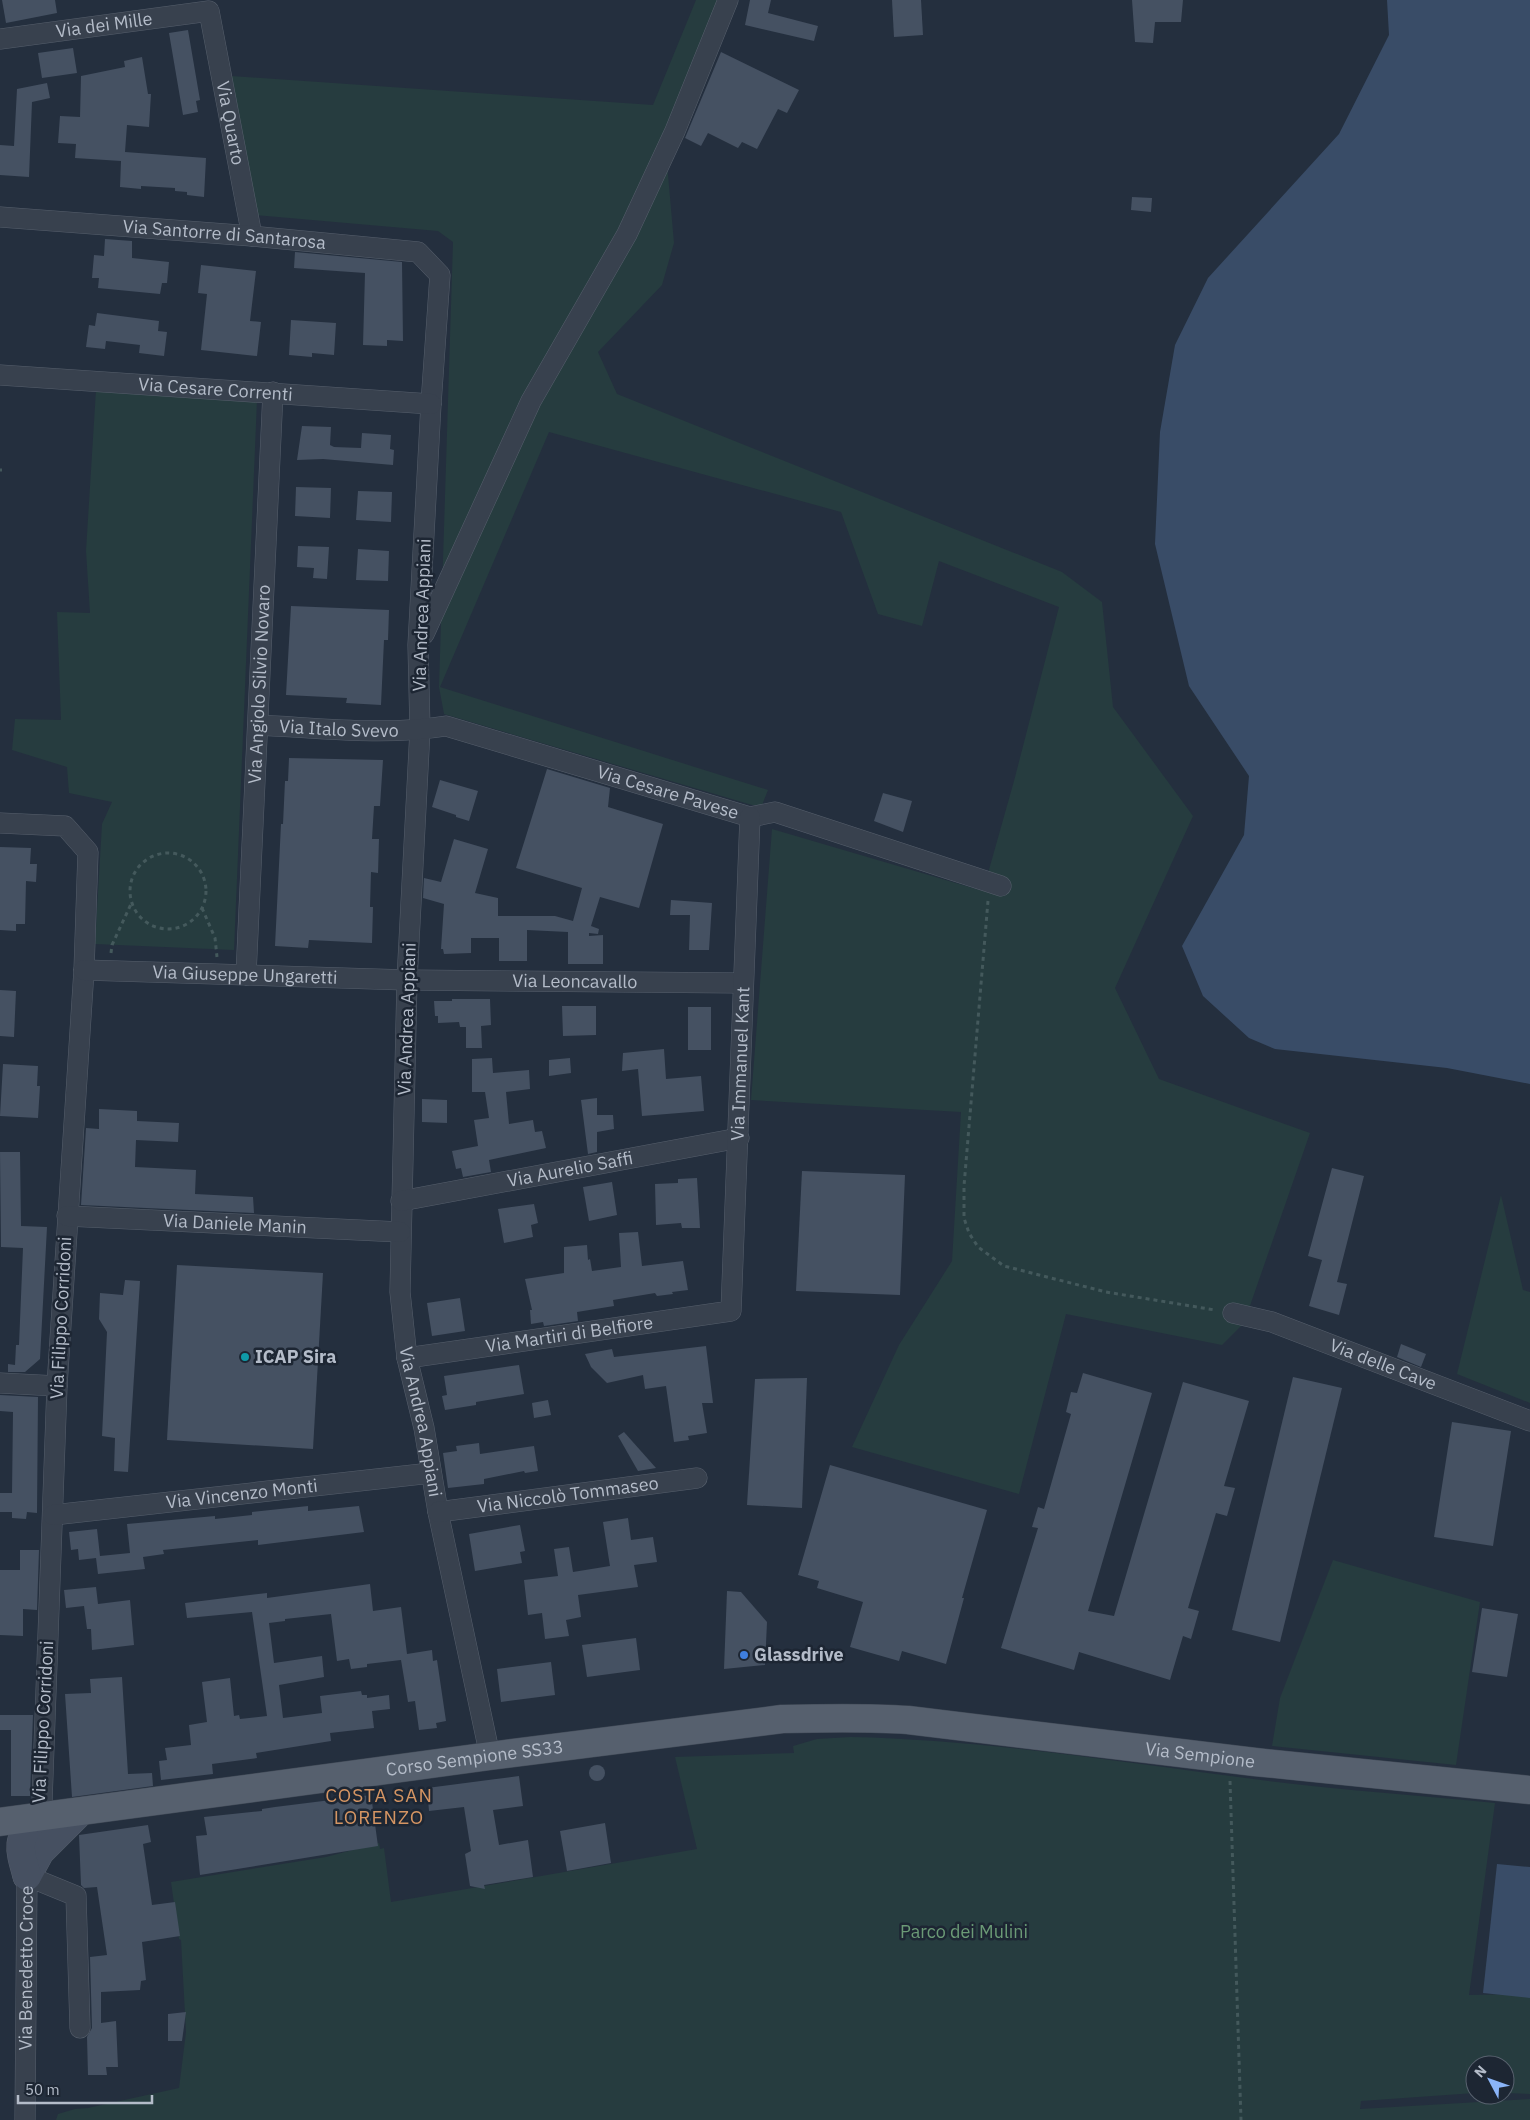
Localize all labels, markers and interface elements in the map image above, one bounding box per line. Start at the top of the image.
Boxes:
street label: Via dei Mille [54,7,154,42]
street label: Via Quarto [212,79,250,167]
street label: Via Santorre di Santarosa [122,214,327,254]
street label: Via Cesare Correnti [138,372,294,406]
street label: Via Andrea Appiani [407,538,436,692]
street label: Via Angiolo Silvio Novaro [243,584,275,784]
street label: Via Italo Svevo [278,714,399,742]
street label: Via Cesare Pavese [594,760,742,824]
street label: Via Andrea Appiani [392,942,421,1096]
street label: Via Giuseppe Ungaretti [152,960,338,989]
street label: Via Leoncavallo [512,969,637,993]
street label: Via Immanuel Kant [726,986,754,1141]
street label: Via Aurelio Saffi [505,1146,635,1192]
street label: Via Daniele Manin [162,1209,307,1239]
street label: Via Filippo Corridoni [45,1236,76,1400]
street label: Via Martiri di Belfiore [484,1310,655,1357]
street label: Via delle Cave [1326,1333,1440,1395]
place label: ICAP Sira [255,1345,336,1368]
street label: Via Andrea Appiani [395,1345,447,1499]
marker: ICAP Sira [239,1351,251,1363]
street label: Via Niccolò Tommaseo [476,1471,660,1518]
street label: Via Vincenzo Monti [165,1474,319,1513]
street label: Via Filippo Corridoni [27,1640,58,1804]
place label: Glassdrive [754,1643,844,1666]
marker: Glassdrive [738,1649,750,1661]
street label: Corso Sempione SS33 [384,1735,565,1781]
street label: Via Sempione [1144,1737,1257,1773]
district label: COSTA SAN LORENZO [325,1783,433,1829]
street label: Via Benedetto Croce [14,1885,38,2051]
park label: Parco dei Mulini [900,1920,1028,1943]
north arrow [1465,2055,1515,2105]
text: N [1470,2062,1490,2081]
scale bar [18,2072,151,2104]
text: 50 m [25,2080,60,2099]

